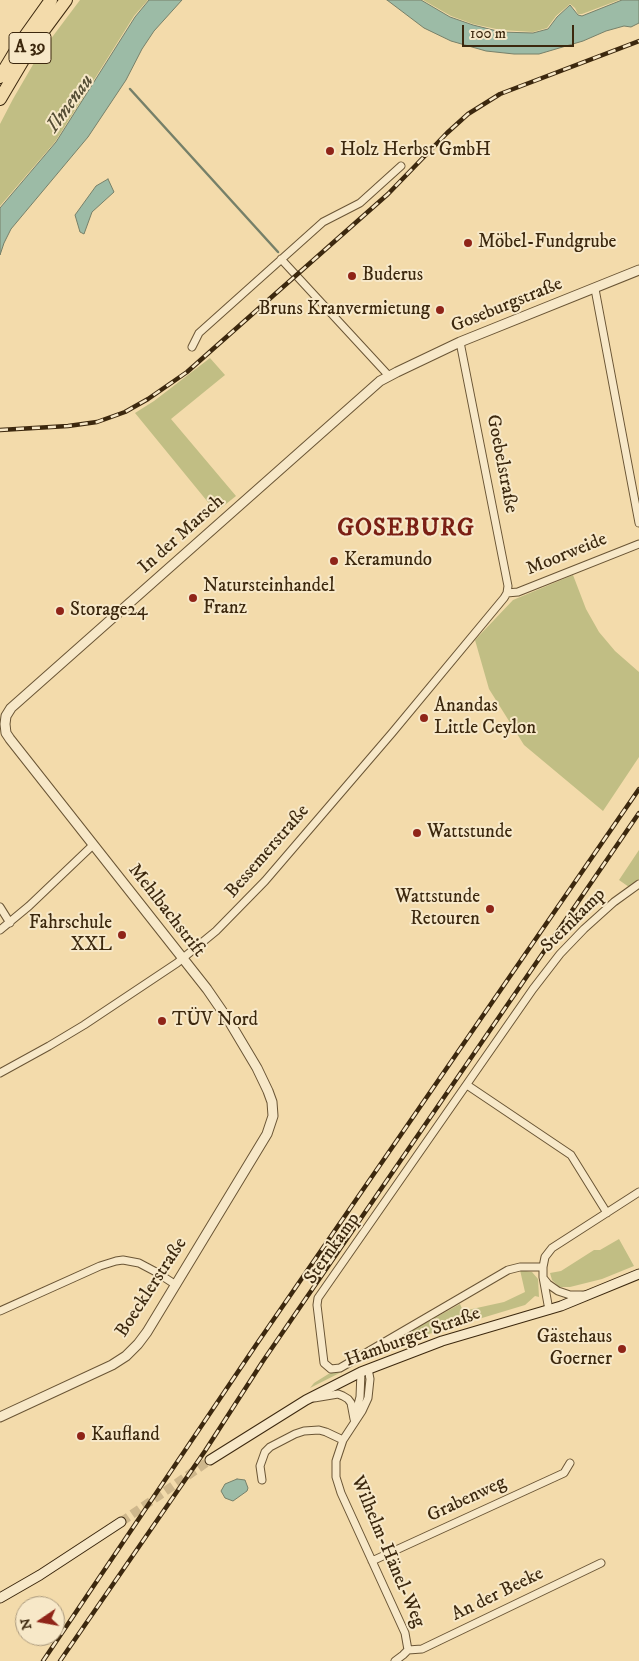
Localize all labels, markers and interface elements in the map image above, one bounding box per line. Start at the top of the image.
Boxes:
scale bar [464,15,576,47]
text: 100 m [470,24,506,43]
road number: A 39 [9,32,51,64]
water label: Ilmenau [42,70,100,138]
place label: Holz Herbst GmbH [340,140,491,162]
marker: Holz Herbst GmbH [324,145,336,157]
place label: Möbel-Fundgrube [478,232,616,254]
marker: Möbel-Fundgrube [462,237,474,249]
place label: Buderus [362,265,423,287]
marker: Buderus [346,270,358,282]
street label: Goseburgstraße [448,273,566,339]
place label: Bruns Kranvermietung [258,299,430,321]
marker: Bruns Kranvermietung [434,304,446,316]
street label: Goebelstraße [480,413,522,515]
street label: In der Marsch [134,491,230,579]
district label: GOSEBURG [336,516,476,544]
street label: Moorweide [523,529,611,581]
place label: Keramundo [344,550,432,572]
marker: Keramundo [328,555,340,567]
place label: Natursteinhandel Franz [203,576,335,620]
marker: Natursteinhandel Franz [187,592,199,604]
place label: Storage24 [70,600,148,622]
marker: Storage24 [54,605,66,617]
place label: Anandas Little Ceylon [434,696,536,740]
marker: Anandas Little Ceylon [418,712,430,724]
street label: Bessemerstraße [221,801,315,903]
place label: Wattstunde [427,822,512,844]
marker: Wattstunde [411,827,423,839]
street label: Mehlbachstrift [122,860,210,962]
street label: Sternkamp [537,884,611,958]
place label: Wattstunde Retouren [395,887,480,931]
marker: Wattstunde Retouren [484,903,496,915]
place label: Fahrschule XXL [29,913,112,957]
marker: Fahrschule XXL [116,929,128,941]
place label: TÜV Nord [172,1010,258,1032]
marker: TÜV Nord [156,1015,168,1027]
street label: Sternkamp [300,1209,366,1289]
street label: Boecklerstraße [111,1234,193,1342]
street label: Hamburger Straße [342,1303,484,1373]
place label: Gästehaus Goerner [537,1327,612,1371]
marker: Gästehaus Goerner [616,1343,628,1355]
place label: Kaufland [91,1425,160,1447]
marker: Kaufland [75,1430,87,1442]
street label: Grabenweg [424,1472,510,1528]
street label: Wilhelm-Hänel-Weg [345,1473,429,1631]
street label: An der Beeke [448,1563,548,1627]
north arrow [15,1596,65,1646]
text: N [16,1616,36,1631]

